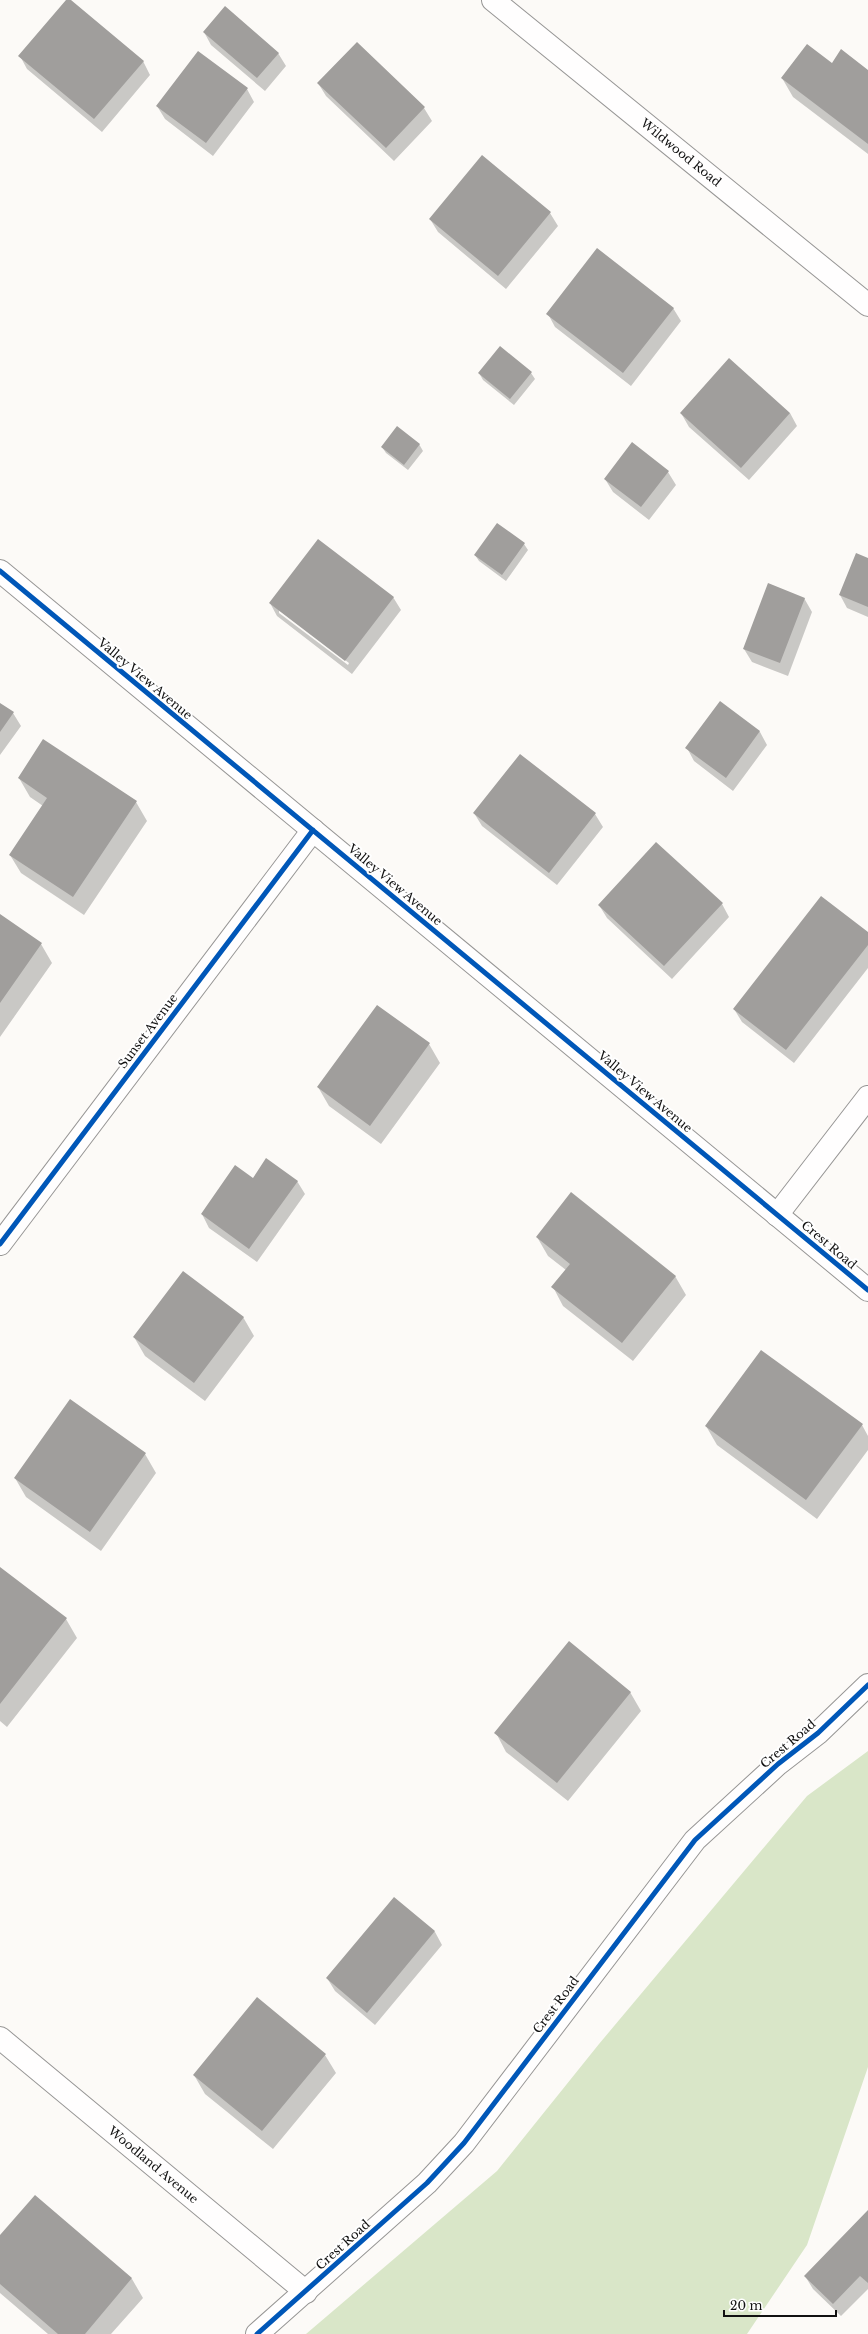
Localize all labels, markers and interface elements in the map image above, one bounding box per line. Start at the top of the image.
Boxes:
street label: Wildwood Road [637,115,724,189]
street label: Valley View Avenue [94,634,196,722]
street label: Valley View Avenue [344,840,446,928]
street label: Sunset Avenue [115,990,181,1071]
street label: Valley View Avenue [594,1047,696,1135]
street label: Crest Road [799,1217,860,1272]
street label: Crest Road [757,1716,818,1771]
street label: Crest Road [529,1973,582,2036]
street label: Woodland Avenue [105,2122,202,2207]
street label: Crest Road [313,2216,373,2273]
scale bar [724,2292,836,2318]
text: 20 m [730,2298,762,2313]

